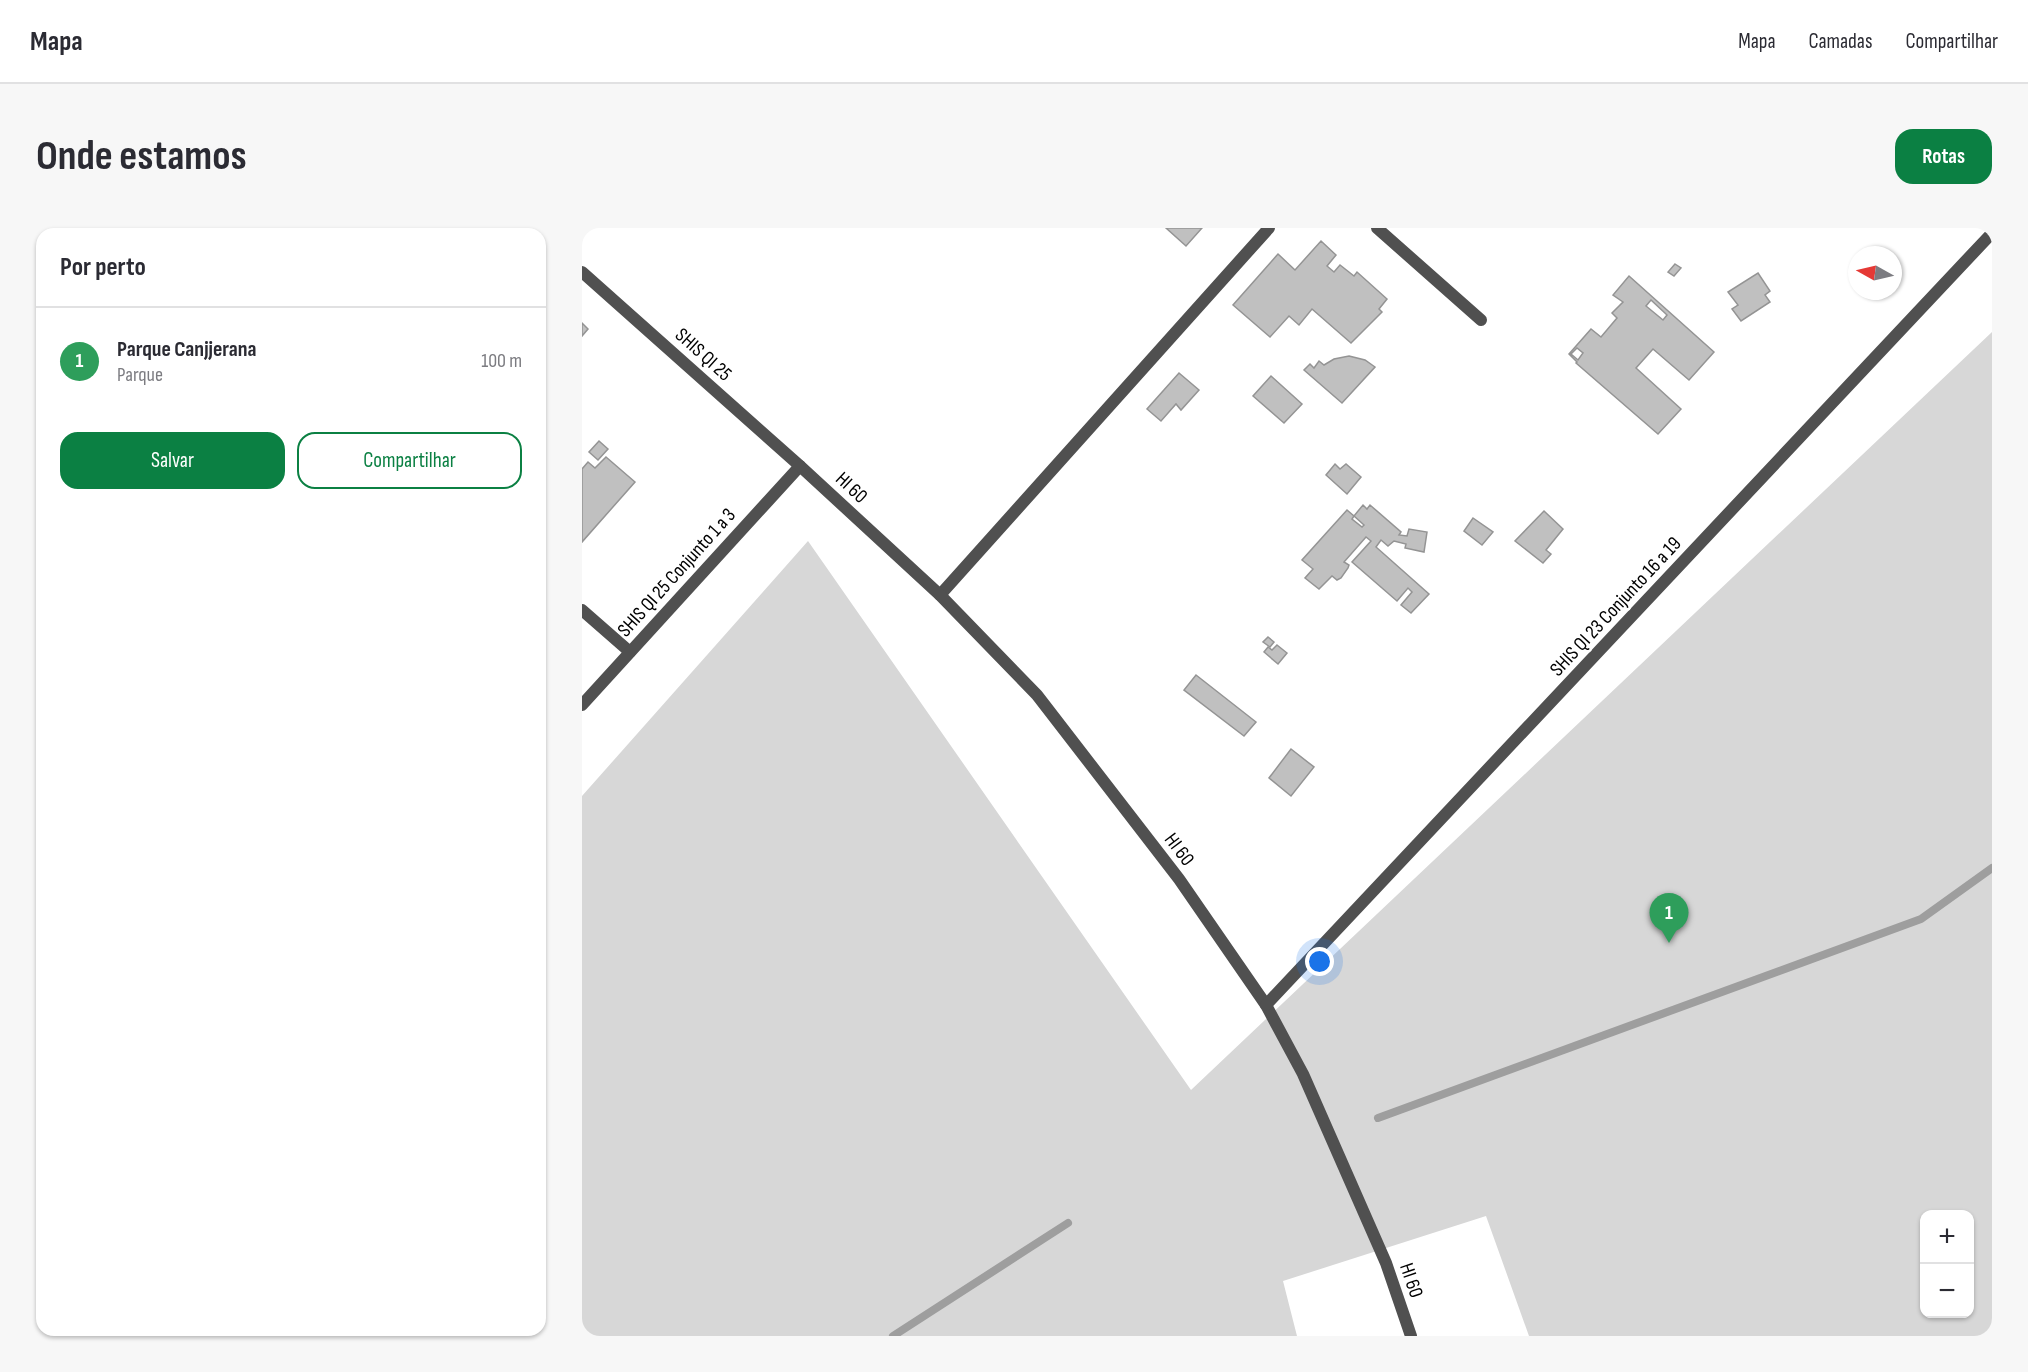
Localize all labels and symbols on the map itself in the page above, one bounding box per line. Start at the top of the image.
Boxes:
north arrow [1848,246,1902,300]
street label: SHIS QI 25 [670,323,737,386]
street label: HI 60 [830,467,872,508]
street label: SHIS QI 25 Conjunto 1 a 3 [613,503,741,642]
street label: SHIS QI 23 Conjunto 16 a 19 [1545,532,1686,681]
street label: HI 60 [1159,828,1199,871]
pin: 1 [1650,894,1688,943]
your location [1305,947,1334,976]
street label: HI 60 [1394,1260,1428,1301]

